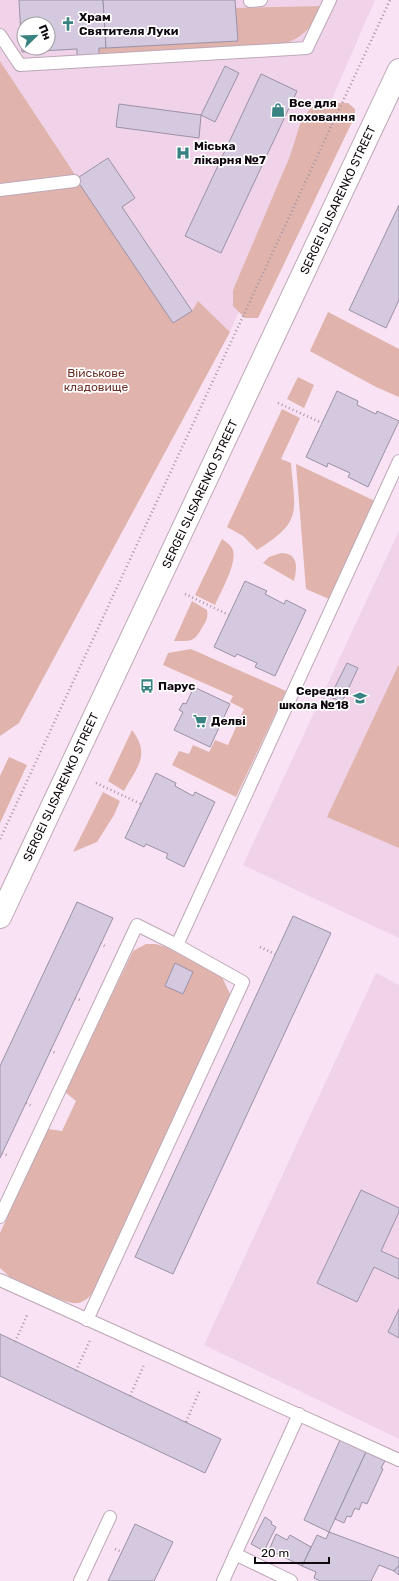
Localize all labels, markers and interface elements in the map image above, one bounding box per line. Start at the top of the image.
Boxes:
place label: Храм Святителя Луки [79,10,179,38]
north arrow [16,16,56,56]
church icon: Храм Святителя Луки [60,16,76,32]
text: Пн [36,23,54,42]
place label: Все для поховання [289,96,355,124]
shop icon: Все для поховання [270,102,286,118]
street label: SERGEI SLISARENKO STREET [297,124,379,276]
place label: Міська лікарня №7 [194,139,266,167]
hospital icon: Міська лікарня №7 [175,145,191,161]
park label: Військове кладовище [64,366,129,394]
street label: SERGEI SLISARENKO STREET [159,418,241,570]
bus stop icon: Парус [139,678,155,694]
place label: Парус [158,679,195,693]
place label: Середня школа №18 [279,684,349,712]
school or university icon: Середня школа №18 [352,690,368,706]
street label: SERGEI SLISARENKO STREET [20,711,102,863]
supermarket icon: Делві [192,713,208,729]
place label: Делві [211,714,246,728]
scale bar [255,1539,329,1565]
text: 20 m [261,1546,289,1560]

